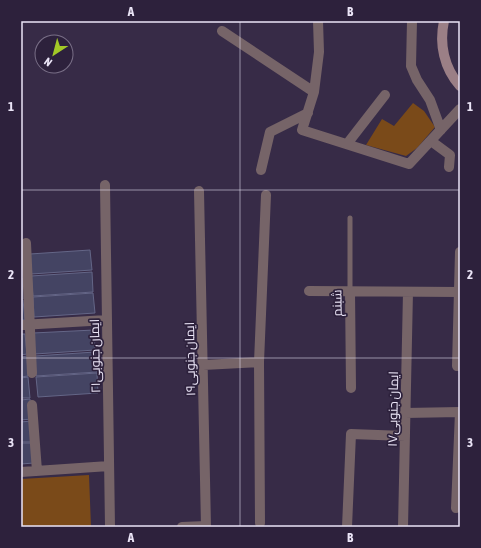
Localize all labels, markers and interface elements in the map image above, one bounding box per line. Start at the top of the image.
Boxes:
text: A [127,4,135,19]
text: B [347,4,354,19]
north arrow [34,34,74,74]
text: N [42,55,54,69]
text: 1 [8,99,14,114]
text: 1 [467,99,473,114]
text: 2 [8,267,14,282]
text: 2 [467,267,473,282]
street label: شبنم [329,289,347,317]
street label: ایمان جنوبی۲۱ [87,319,103,393]
street label: ایمان جنوبی۱۹ [182,322,198,396]
street label: ایمان جنوبی۱۷ [385,371,401,447]
text: 3 [8,435,14,450]
text: 3 [467,435,473,450]
text: A [127,530,135,545]
text: B [347,530,354,545]

